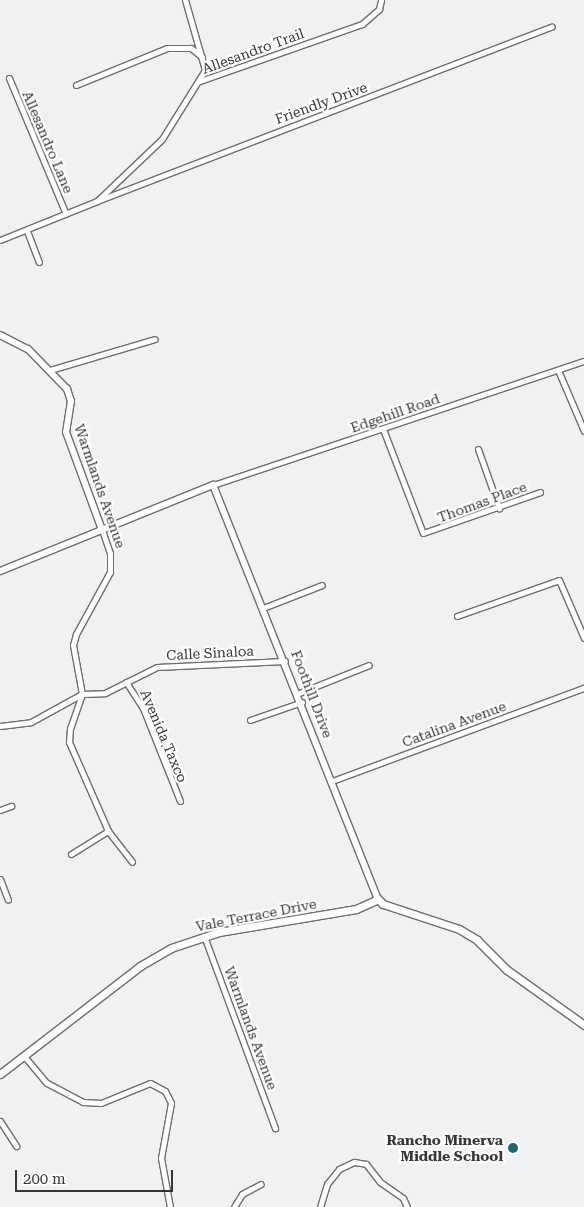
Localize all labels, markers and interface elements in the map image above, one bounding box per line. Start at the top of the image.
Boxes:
street label: Allesandro Trail [200,25,306,77]
street label: Friendly Drive [273,79,369,127]
street label: Allesandro Lane [19,88,77,196]
street label: Edgehill Road [348,390,442,436]
street label: Warmlands Avenue [71,422,129,550]
street label: Thomas Place [435,478,529,526]
street label: Calle Sinaloa [166,642,254,664]
street label: Foothill Drive [288,648,336,740]
street label: Avenida Taxco [137,687,191,785]
street label: Catalina Avenue [400,697,508,751]
street label: Vale Terrace Drive [194,895,318,935]
street label: Warmlands Avenue [221,964,281,1092]
place label: Rancho Minerva Middle School [386,1132,503,1164]
marker: Rancho Minerva Middle School [507,1142,519,1154]
scale bar [18,1160,175,1192]
text: 200 m [23,1170,66,1188]

